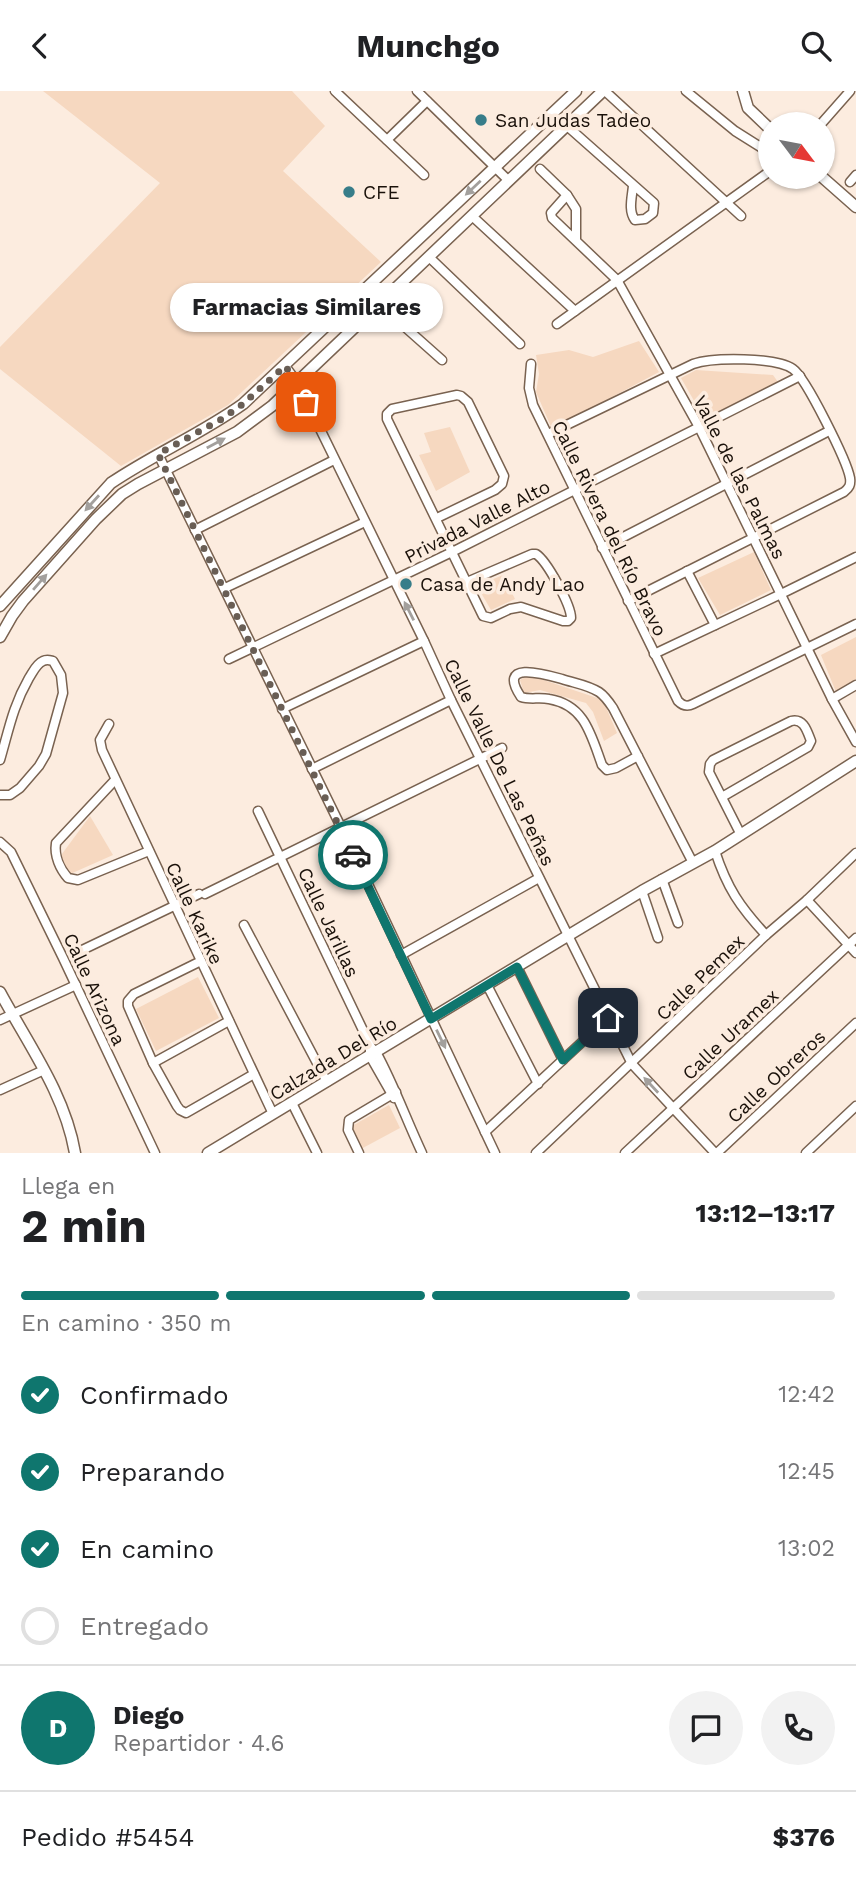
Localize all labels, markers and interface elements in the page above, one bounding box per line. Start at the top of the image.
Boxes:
icon: back [21,27,59,65]
text: Munchgo [356,27,500,65]
icon: search [797,27,835,65]
place label: San Judas Tadeo [495,109,651,132]
marker: San Judas Tadeo [473,112,489,128]
north arrow [758,112,835,189]
map controls [758,112,835,189]
one-way arrow [465,180,482,197]
place label: CFE [363,181,400,204]
marker: CFE [341,184,357,200]
callout: Farmacias Similares [170,283,442,332]
text: Farmacias Similares [192,294,421,321]
pin [276,372,336,432]
icon: bag [287,383,325,421]
street label: Valle de las Palmas [688,392,791,563]
street label: Calle Rivera del Río Bravo [547,417,672,640]
one-way arrow [206,438,226,449]
street label: Privada Valle Alto [401,475,554,568]
one-way arrow [84,494,100,512]
one-way arrow [32,573,48,591]
place label: Casa de Andy Lao [420,573,585,596]
marker: Casa de Andy Lao [398,576,414,592]
one-way arrow [404,601,415,621]
street label: Calle Valle De Las Peñas [439,655,560,870]
courier [318,820,388,890]
icon: car [334,836,372,874]
street label: Calle Karike [161,858,228,968]
street label: Calle Jarillas [293,864,364,981]
street label: Calle Arizona [58,929,131,1049]
street label: Calle Pemex [651,929,749,1025]
street label: Calle Uramex [677,984,783,1085]
pin [578,988,638,1048]
icon: home [589,999,627,1037]
street label: Calzada Del Río [265,1011,401,1105]
street label: Calle Obreros [722,1025,830,1128]
one-way arrow [435,1029,446,1049]
one-way arrow [644,1077,660,1094]
text: Llega en [21,1173,115,1200]
text: 13:12–13:17 [696,1198,835,1228]
text: 2 min [21,1199,147,1253]
text: En camino · 350 m [21,1310,231,1337]
icon: check [21,1376,59,1414]
text: Confirmado [80,1380,229,1410]
text: 12:42 [778,1381,835,1408]
icon: check [21,1453,59,1491]
text: Preparando [80,1457,225,1487]
text: 12:45 [778,1458,835,1485]
icon: check [21,1530,59,1568]
text: En camino [80,1534,214,1564]
text: 13:02 [778,1535,835,1562]
text: Entregado [80,1611,209,1641]
button: chat [669,1691,743,1765]
button: phone [761,1691,835,1765]
text: Diego [113,1700,184,1730]
text: D [49,1713,67,1743]
text: Repartidor · 4.6 [113,1730,285,1757]
text: Pedido #5454 [21,1822,194,1852]
text: $376 [772,1822,835,1852]

